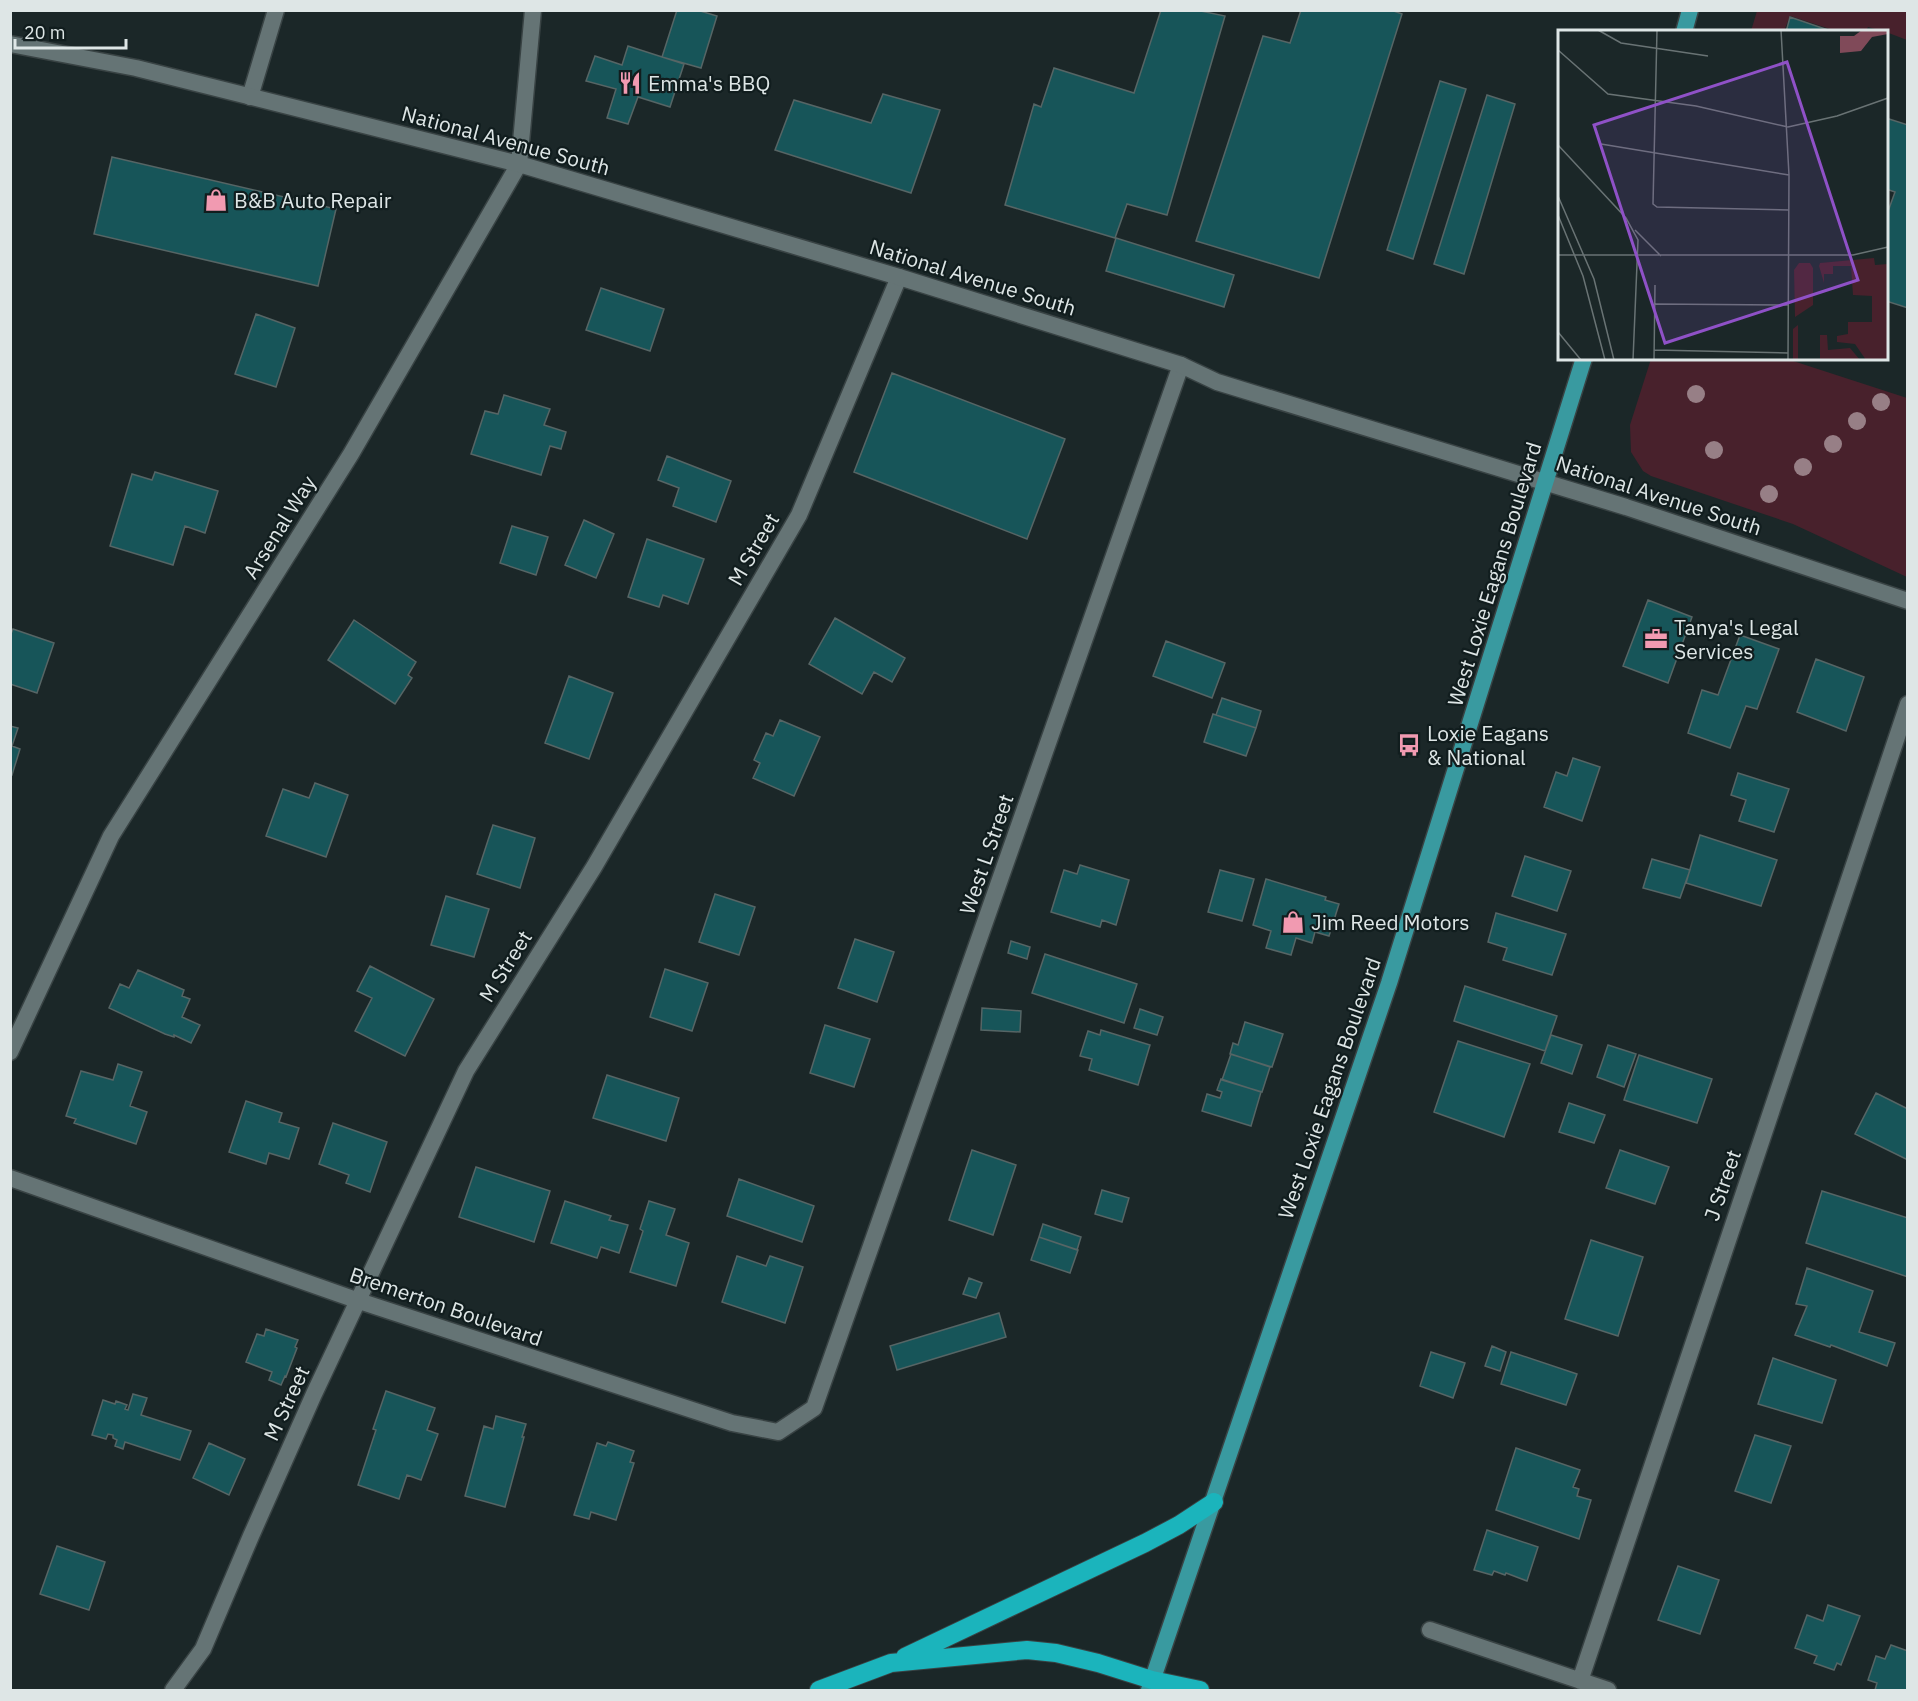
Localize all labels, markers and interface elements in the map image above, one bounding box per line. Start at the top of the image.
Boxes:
scale bar [15,12,126,50]
text: 20 m [24,21,66,44]
inset map [1558,30,1888,360]
place label: Emma's BBQ [648,69,770,97]
restaurant icon: Emma's BBQ [617,70,643,96]
street label: National Avenue South [399,99,613,181]
place label: B&B Auto Repair [234,186,392,214]
shop icon: B&B Auto Repair [203,187,229,213]
street label: National Avenue South [866,232,1080,322]
street label: West Loxie Eagans Boulevard [1440,438,1548,710]
street label: National Avenue South [1553,449,1765,541]
street label: Arsenal Way [236,470,322,584]
street label: M Street [721,508,785,590]
place label: Tanya's Legal Services [1674,613,1799,665]
office icon: Tanya's Legal Services [1643,626,1669,652]
place label: Loxie Eagans & National [1427,719,1549,771]
bus stop icon: Loxie Eagans & National [1396,732,1422,758]
street label: West L Street [952,790,1020,918]
place label: Jim Reed Motors [1311,908,1469,936]
shop icon: Jim Reed Motors [1280,909,1306,935]
street label: M Street [472,925,538,1007]
street label: West Loxie Eagans Boulevard [1271,953,1387,1223]
street label: J Street [1697,1146,1747,1224]
street label: Bremerton Boulevard [346,1260,546,1352]
street label: M Street [256,1361,316,1445]

